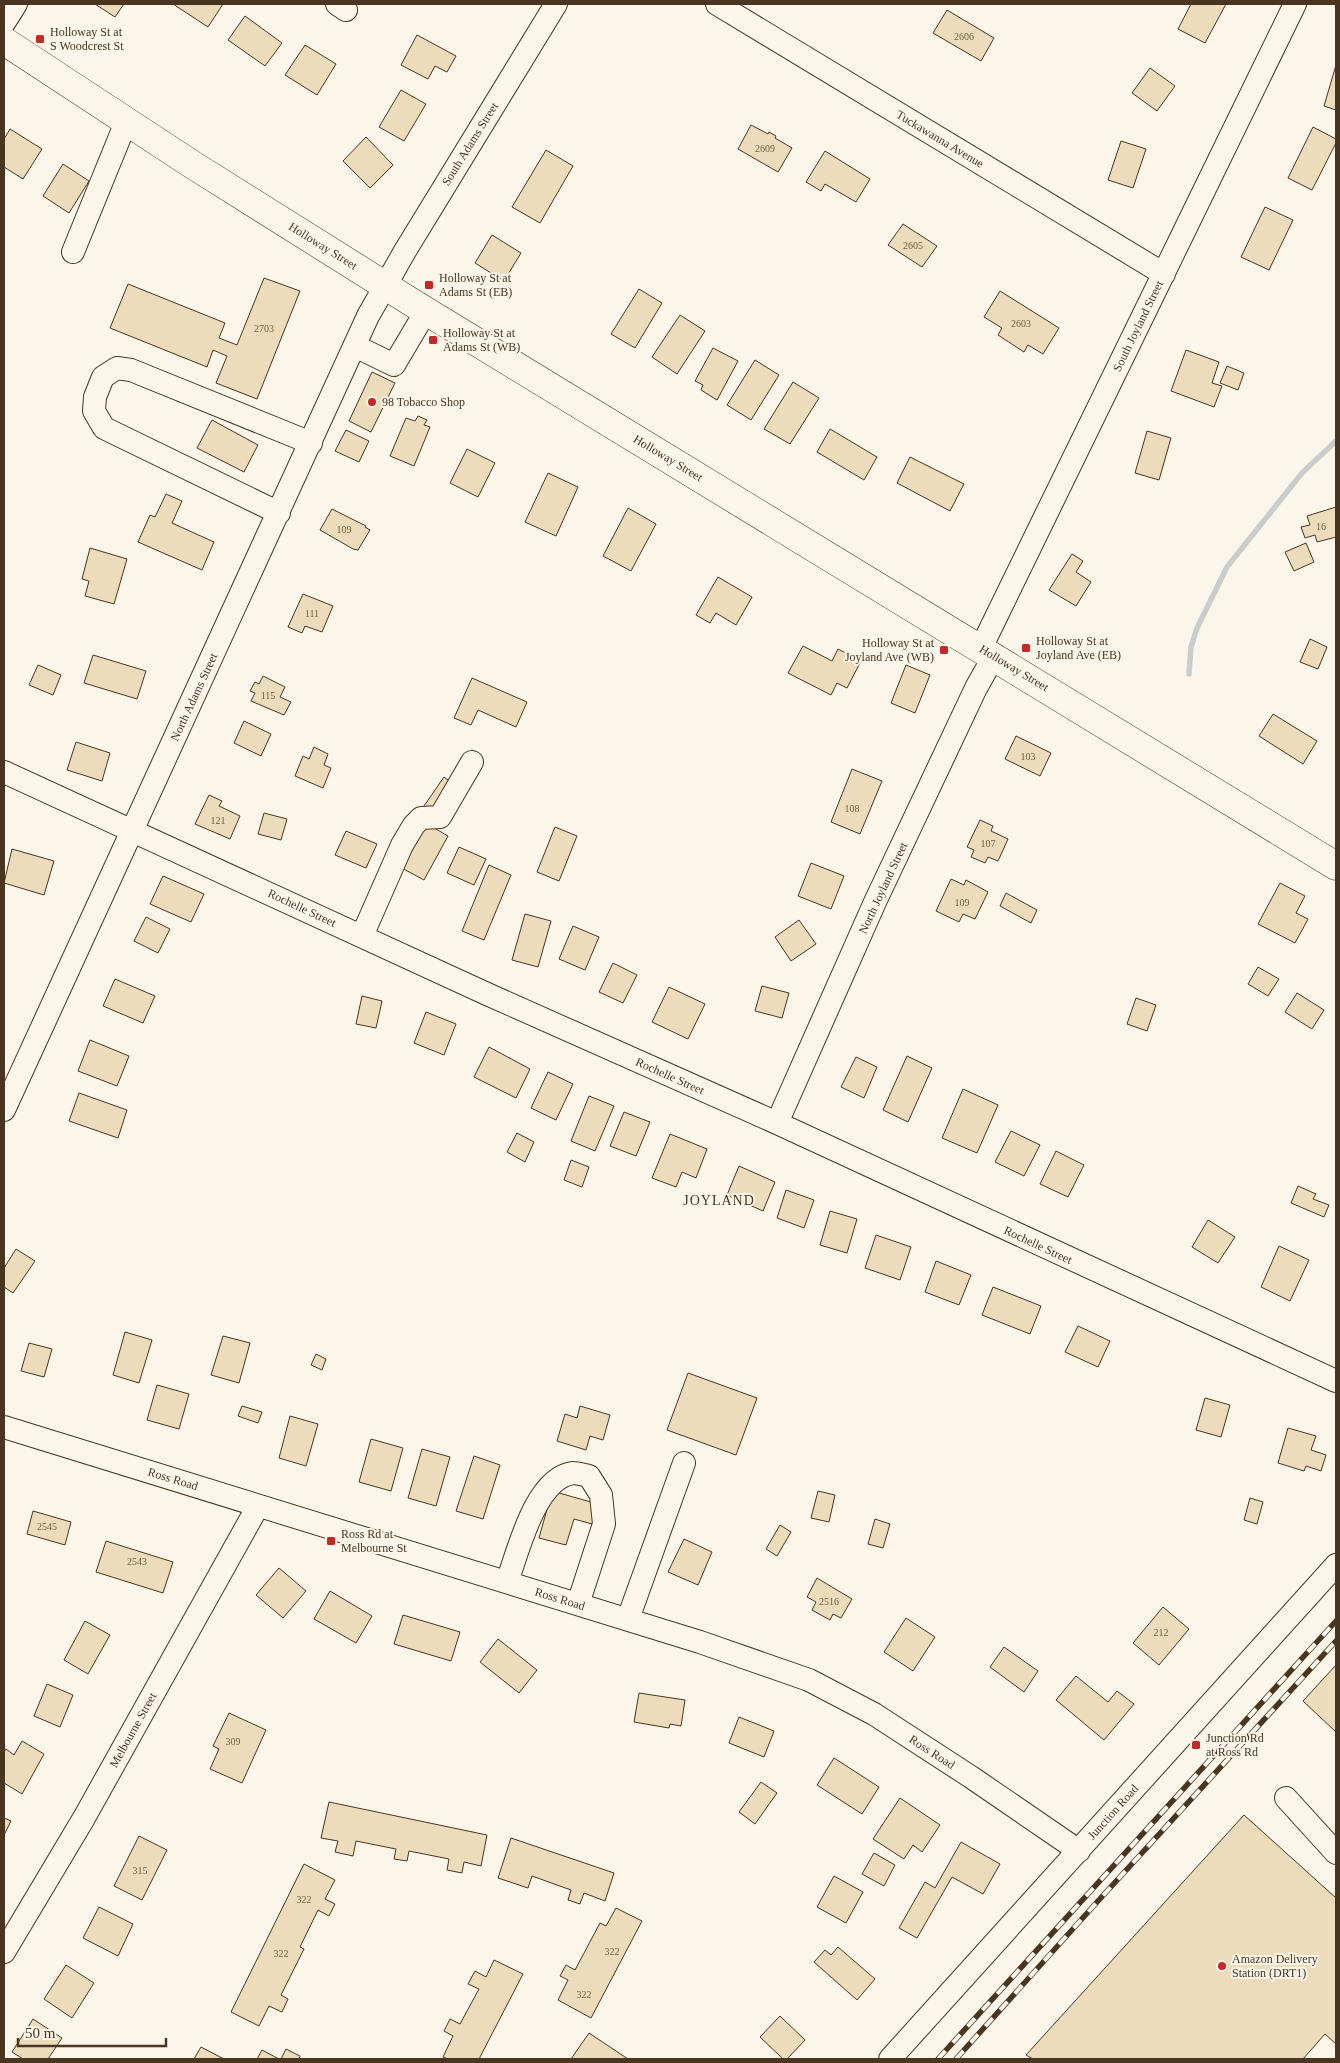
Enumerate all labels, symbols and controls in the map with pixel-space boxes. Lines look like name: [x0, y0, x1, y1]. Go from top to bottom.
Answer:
place label: Holloway St at S Woodcrest St: [50, 25, 124, 53]
house number: 2606: [954, 31, 974, 42]
marker: Holloway St at S Woodcrest St: [34, 33, 46, 45]
street label: South Adams Street: [439, 99, 502, 188]
street label: Tuckawanna Avenue: [894, 107, 986, 171]
house number: 2609: [755, 143, 775, 154]
street label: Holloway Street: [286, 219, 360, 273]
house number: 2605: [903, 240, 923, 251]
place label: Holloway St at Adams St (EB): [439, 271, 512, 299]
street label: South Joyland Street: [1110, 278, 1166, 374]
marker: Holloway St at Adams St (EB): [423, 279, 435, 291]
house number: 2603: [1011, 318, 1031, 329]
house number: 2703: [254, 323, 274, 334]
place label: Holloway St at Adams St (WB): [443, 326, 520, 354]
marker: Holloway St at Adams St (WB): [427, 334, 439, 346]
place label: 98 Tobacco Shop: [382, 395, 465, 409]
marker: 98 Tobacco Shop: [366, 396, 378, 408]
street label: Holloway Street: [631, 432, 706, 485]
house number: 16: [1316, 521, 1326, 532]
house number: 109: [337, 524, 352, 535]
house number: 111: [305, 608, 319, 619]
place label: Holloway St at Joyland Ave (EB): [1036, 634, 1121, 662]
place label: Holloway St at Joyland Ave (WB): [845, 636, 935, 664]
street label: Holloway Street: [977, 642, 1052, 695]
marker: Holloway St at Joyland Ave (EB): [1020, 642, 1032, 654]
marker: Holloway St at Joyland Ave (WB): [938, 644, 950, 656]
street label: North Adams Street: [168, 650, 221, 743]
house number: 115: [261, 690, 275, 701]
house number: 103: [1021, 751, 1036, 762]
house number: 108: [845, 803, 860, 814]
house number: 121: [211, 815, 226, 826]
house number: 107: [981, 838, 996, 849]
street label: North Joyland Street: [856, 839, 911, 936]
street label: Rochelle Street: [266, 886, 339, 930]
house number: 109: [955, 897, 970, 908]
street label: Rochelle Street: [634, 1055, 707, 1098]
district label: JOYLAND: [683, 1193, 755, 1208]
street label: Rochelle Street: [1002, 1223, 1075, 1267]
street label: Ross Road: [146, 1465, 200, 1493]
house number: 2545: [37, 1521, 57, 1532]
place label: Ross Rd at Melbourne St: [341, 1527, 407, 1555]
marker: Ross Rd at Melbourne St: [325, 1535, 337, 1547]
house number: 2543: [127, 1556, 147, 1567]
street label: Ross Road: [533, 1585, 587, 1613]
house number: 2516: [819, 1596, 839, 1607]
house number: 212: [1154, 1627, 1169, 1638]
street label: Melbourne Street: [107, 1689, 160, 1770]
place label: Junction Rd at Ross Rd: [1206, 1731, 1264, 1759]
street label: Ross Road: [907, 1732, 957, 1772]
house number: 309: [226, 1736, 241, 1747]
marker: Junction Rd at Ross Rd: [1190, 1739, 1202, 1751]
street label: Junction Road: [1085, 1782, 1141, 1842]
house number: 315: [133, 1865, 148, 1876]
house number: 322: [297, 1894, 312, 1905]
house number: 322: [605, 1946, 620, 1957]
house number: 322: [274, 1948, 289, 1959]
place label: Amazon Delivery Station (DRT1): [1232, 1952, 1318, 1980]
marker: Amazon Delivery Station (DRT1): [1216, 1960, 1228, 1972]
house number: 322: [577, 1989, 592, 2000]
scale bar: [18, 2016, 165, 2048]
text: 50 m: [25, 2025, 56, 2041]

